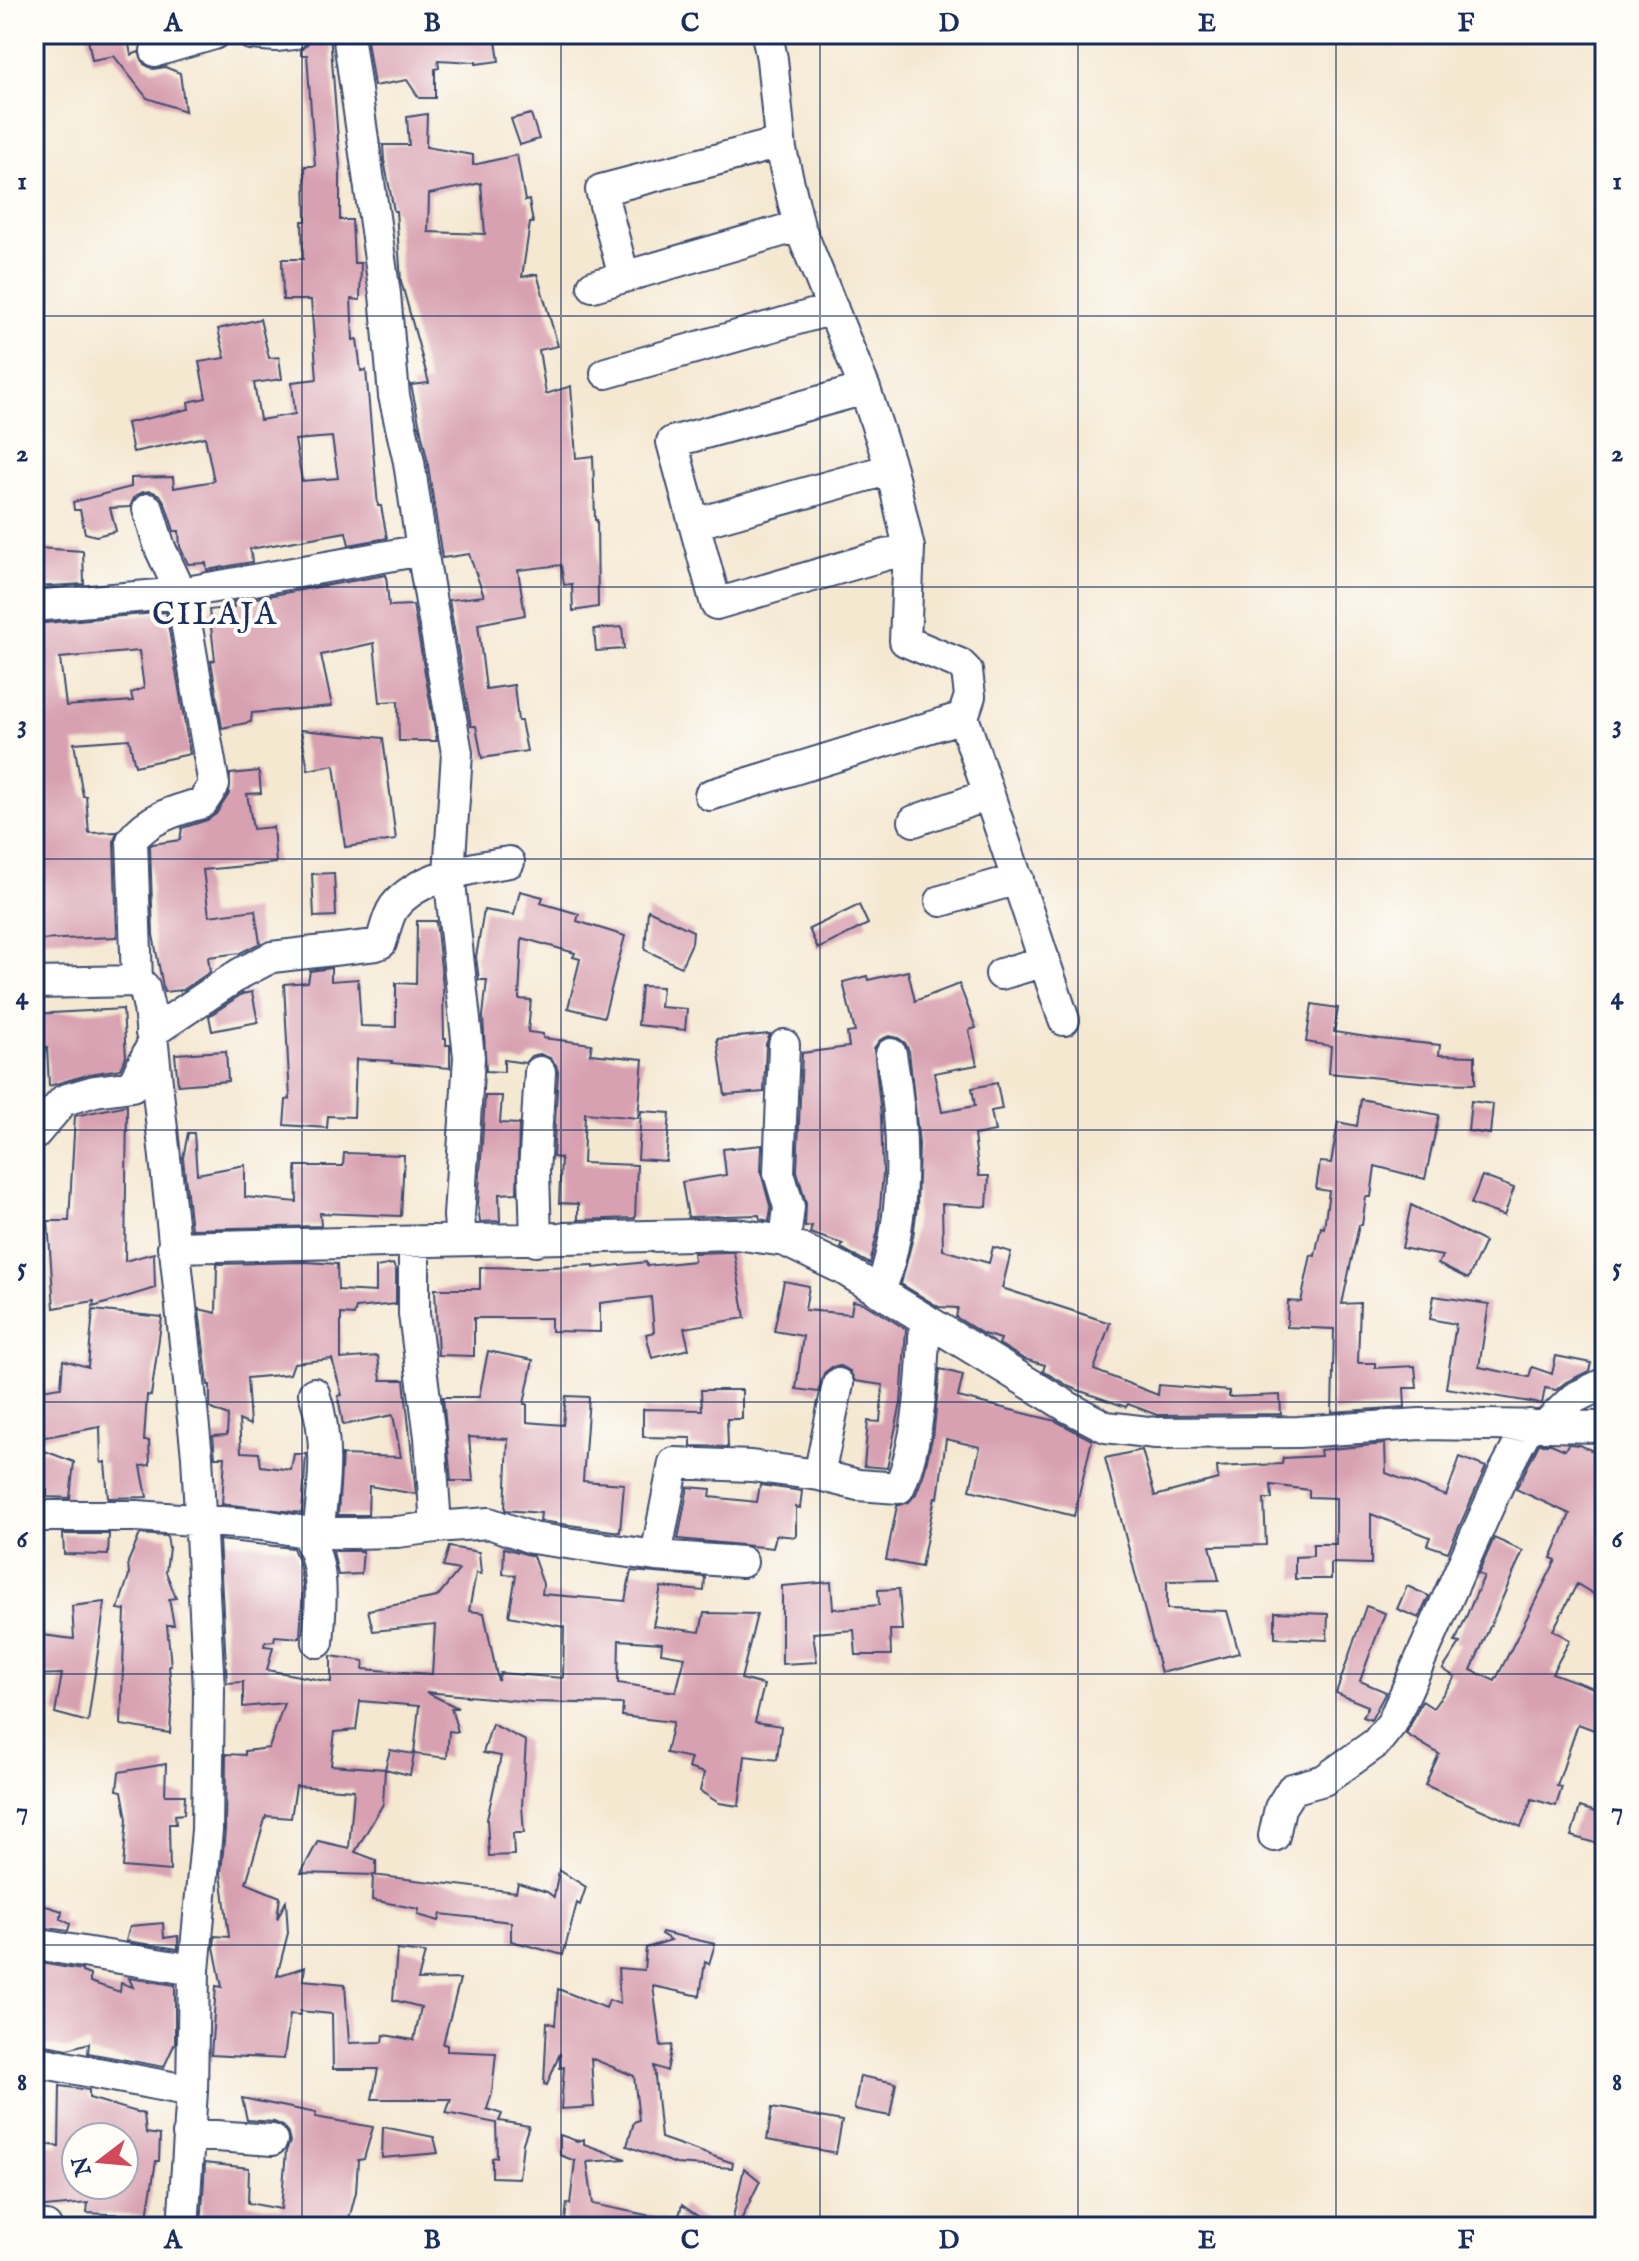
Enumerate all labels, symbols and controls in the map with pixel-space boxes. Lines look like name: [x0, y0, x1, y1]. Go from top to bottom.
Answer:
text: A: [163, 7, 183, 40]
text: B: [423, 7, 441, 40]
text: C: [681, 7, 700, 40]
text: D: [939, 7, 960, 40]
text: E: [1198, 7, 1216, 40]
text: F: [1458, 7, 1475, 40]
text: 1: [17, 165, 27, 198]
text: 1: [1612, 165, 1622, 198]
text: 2: [16, 437, 28, 470]
text: 2: [1611, 437, 1623, 470]
district label: CILAJA: [152, 595, 278, 636]
text: 3: [17, 708, 27, 741]
text: 3: [1612, 708, 1622, 741]
text: 4: [16, 980, 30, 1013]
text: 4: [1611, 980, 1625, 1013]
text: 5: [17, 1251, 27, 1284]
text: 5: [1612, 1251, 1622, 1284]
text: 6: [17, 1523, 29, 1556]
text: 6: [1612, 1523, 1624, 1556]
text: 7: [16, 1795, 28, 1828]
text: 7: [1611, 1795, 1623, 1828]
text: 8: [17, 2066, 27, 2099]
text: 8: [1612, 2066, 1622, 2099]
north arrow: [60, 2121, 140, 2201]
text: N: [67, 2153, 99, 2180]
text: A: [163, 2224, 183, 2257]
text: B: [423, 2224, 441, 2257]
text: C: [681, 2224, 700, 2257]
text: D: [939, 2224, 960, 2257]
text: E: [1198, 2224, 1216, 2257]
text: F: [1458, 2224, 1475, 2257]

